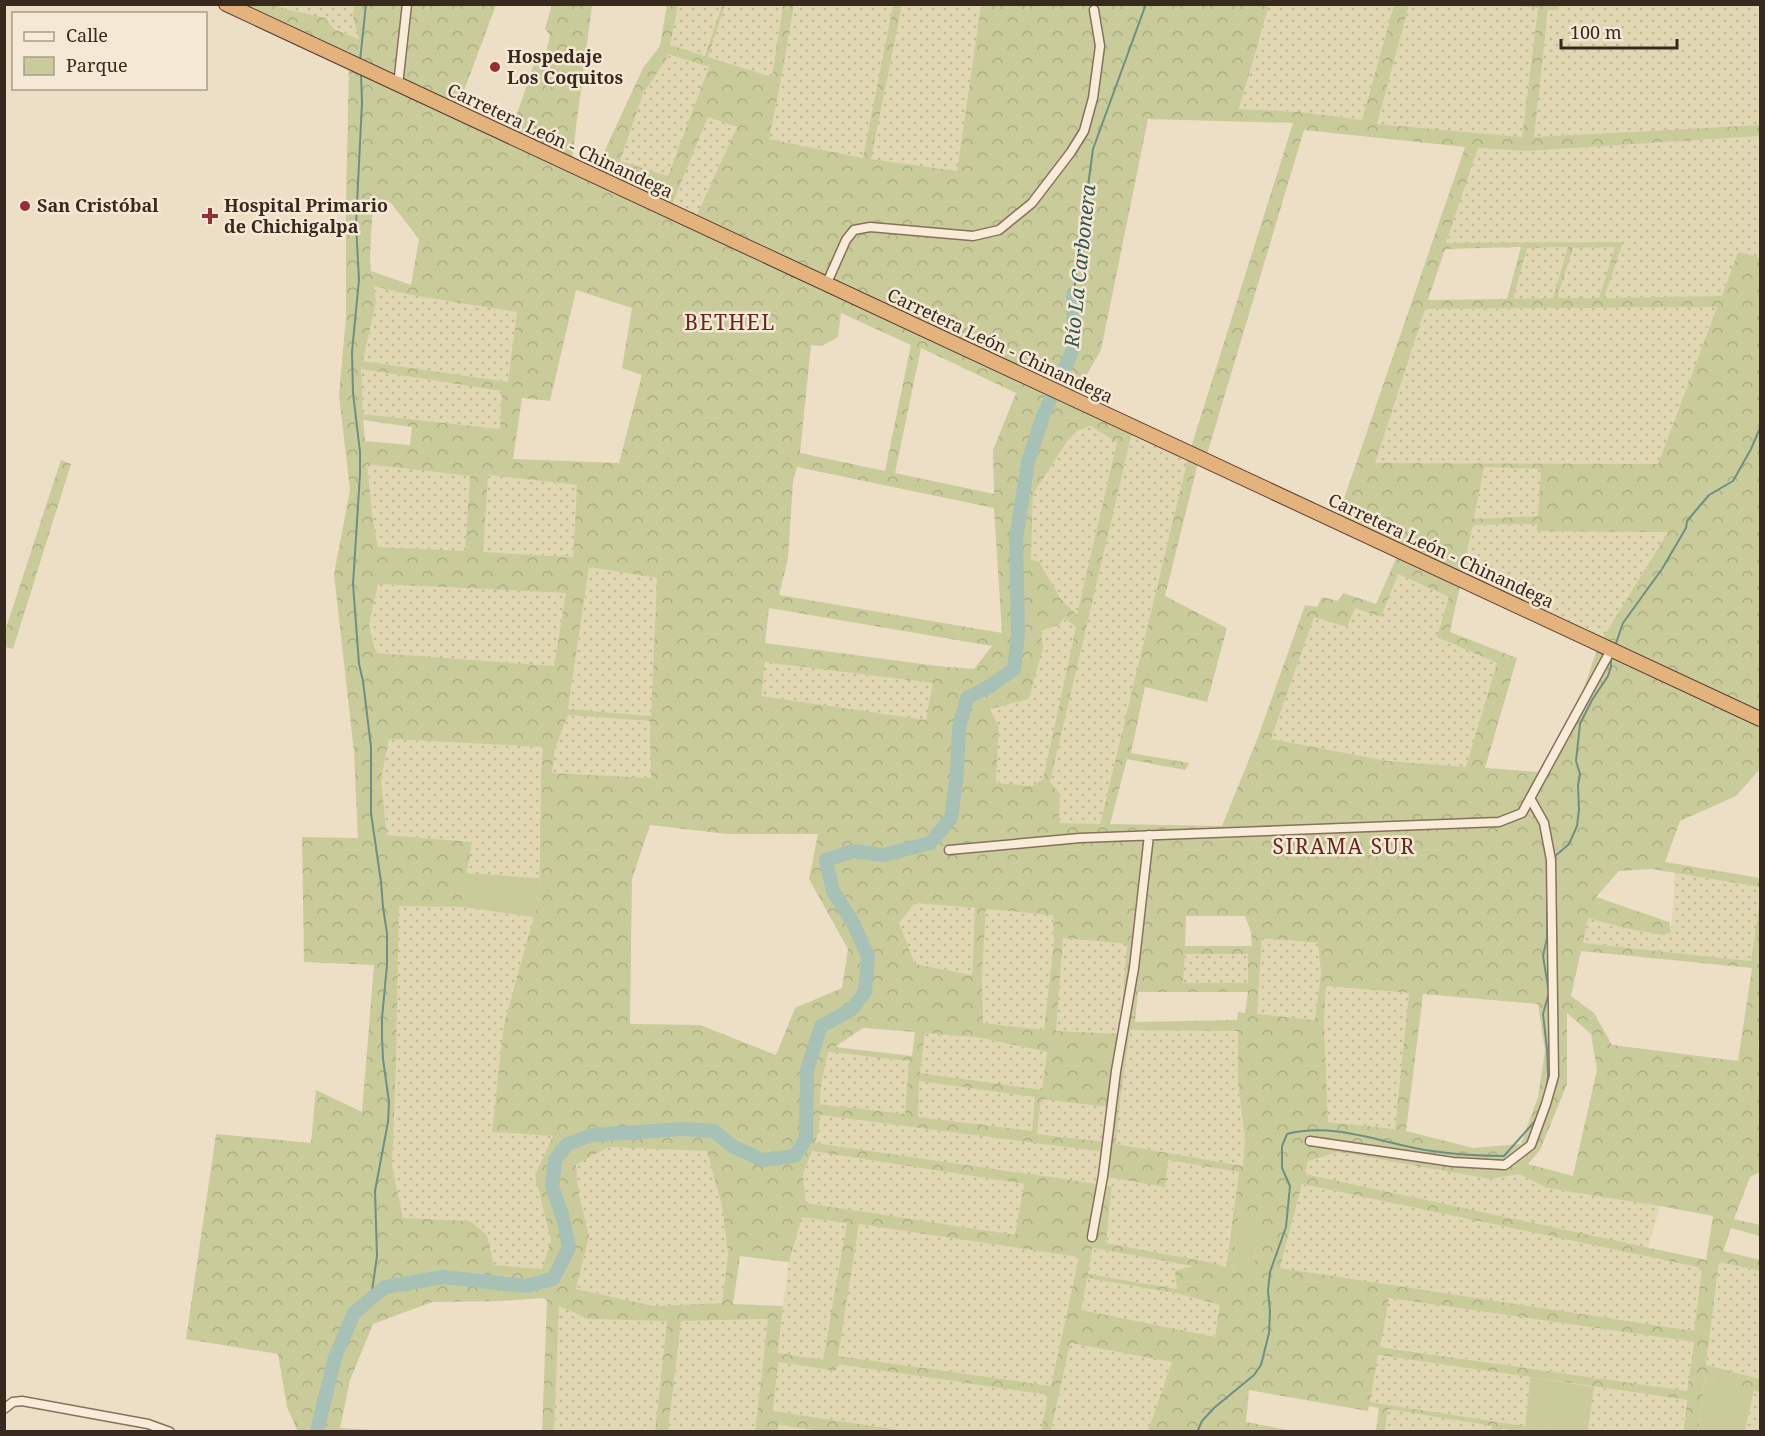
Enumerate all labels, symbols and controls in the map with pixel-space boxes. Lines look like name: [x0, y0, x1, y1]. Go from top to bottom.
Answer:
legend: [12, 12, 207, 90]
scale bar: [1561, 12, 1676, 50]
text: 100 m: [1570, 20, 1622, 44]
text: Calle: [66, 23, 108, 47]
place label: Hospedaje Los Coquitos: [507, 44, 624, 89]
text: Parque: [66, 53, 128, 77]
marker: Hospedaje Los Coquitos: [488, 60, 502, 74]
street label: Carretera León - Chinandega: [444, 77, 677, 203]
water label: Río La Carbonera: [1057, 183, 1102, 350]
place label: San Cristóbal: [37, 193, 159, 217]
place label: Hospital Primario de Chichigalpa: [224, 193, 388, 238]
marker: San Cristóbal: [18, 199, 32, 213]
marker: Hospital Primario de Chichigalpa: [201, 207, 219, 225]
street label: Carretera León - Chinandega: [884, 282, 1117, 408]
district label: BETHEL: [684, 308, 776, 336]
street label: Carretera León - Chinandega: [1325, 487, 1558, 613]
district label: SIRAMA SUR: [1273, 832, 1415, 860]

